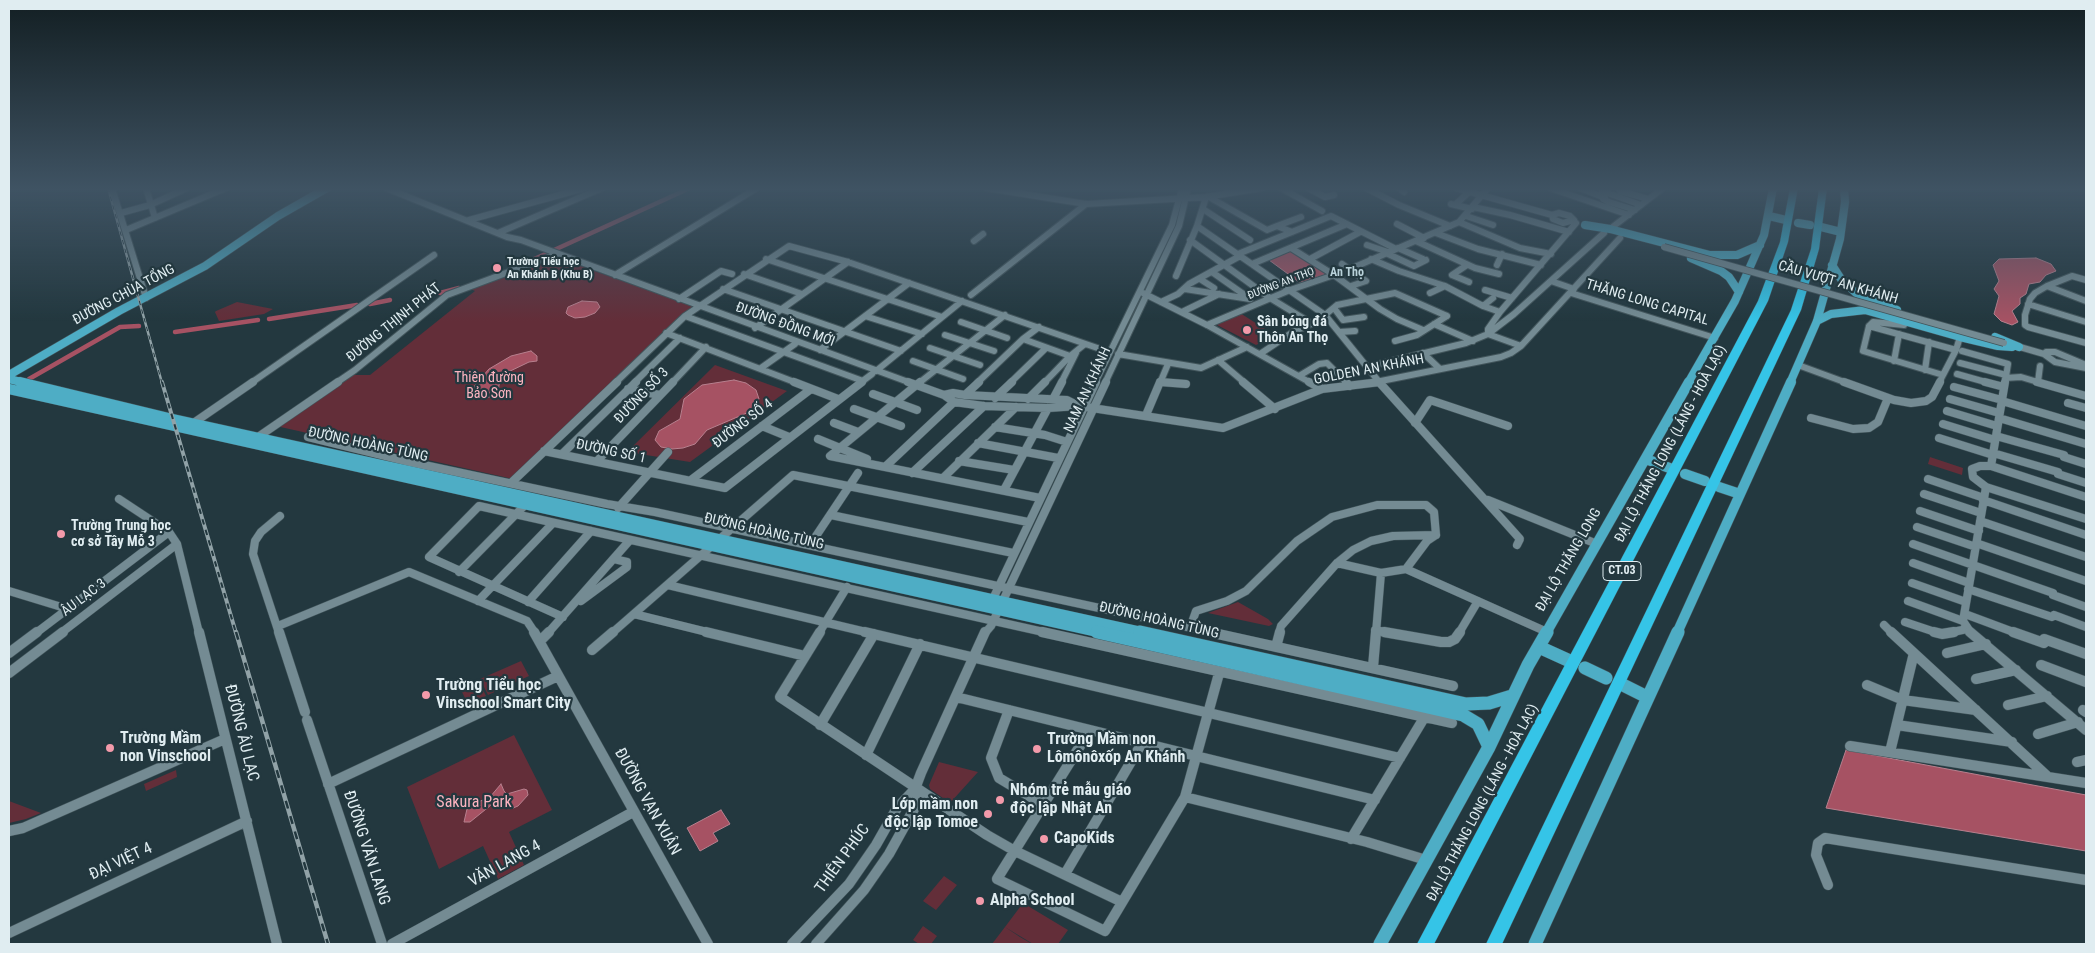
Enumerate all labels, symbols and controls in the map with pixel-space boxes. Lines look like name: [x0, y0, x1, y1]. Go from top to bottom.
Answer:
place label: Trường Tiểu học An Khánh B (Khu B): [507, 255, 593, 281]
street label: CẦU VƯỢT AN KHÁNH: [1776, 258, 1900, 308]
street label: ĐƯỜNG CHÙA TỔNG: [70, 261, 178, 329]
marker: Trường Tiểu học An Khánh B (Khu B): [491, 262, 503, 274]
street label: ĐƯỜNG AN THỌ: [1246, 265, 1316, 303]
district label: An Thọ: [1330, 266, 1364, 280]
street label: THĂNG LONG CAPITAL: [1584, 276, 1710, 330]
street label: ĐƯỜNG THỊNH PHÁT: [344, 280, 444, 366]
street label: ĐƯỜNG ĐỒNG MỚI: [733, 299, 837, 351]
place label: Sân bóng đá Thôn An Thọ: [1257, 314, 1328, 347]
marker: Sân bóng đá Thôn An Thọ: [1241, 324, 1253, 336]
street label: ĐẠI LỘ THĂNG LONG (LÁNG - HOÀ LẠC): [1612, 342, 1730, 546]
street label: NAM AN KHÁNH: [1061, 345, 1115, 435]
street label: GOLDEN AN KHÁNH: [1312, 351, 1426, 389]
street label: ĐƯỜNG SỐ 3: [611, 365, 673, 427]
park label: Thiên đường Bảo Sơn: [454, 370, 524, 402]
street label: ĐƯỜNG SỐ 4: [710, 396, 776, 452]
street label: ĐƯỜNG HOÀNG TÙNG: [306, 424, 430, 466]
street label: ĐƯỜNG SỐ 1: [575, 436, 647, 468]
street label: ĐẠI LỘ THĂNG LONG: [1533, 505, 1605, 615]
street label: ĐƯỜNG HOÀNG TÙNG: [702, 510, 826, 554]
place label: Trường Trung học cơ sở Tây Mỗ 3: [71, 518, 171, 550]
marker: Trường Trung học cơ sở Tây Mỗ 3: [55, 528, 67, 540]
road number: CT.03: [1603, 562, 1641, 580]
street label: ÂU LẠC 3: [58, 576, 110, 620]
street label: ĐƯỜNG HOÀNG TÙNG: [1097, 599, 1221, 643]
place label: Trường Tiểu học Vinschool Smart City: [436, 676, 571, 714]
street label: ĐƯỜNG ÂU LẠC: [220, 682, 262, 784]
marker: Trường Tiểu học Vinschool Smart City: [420, 689, 432, 701]
street label: ĐẠI LỘ THĂNG LONG (LÁNG - HOÀ LẠC): [1424, 701, 1542, 905]
place label: Trường Mầm non Vinschool: [120, 729, 211, 767]
place label: Trường Mầm non Lômônôxốp An Khánh: [1047, 730, 1185, 768]
marker: Trường Mầm non Vinschool: [104, 742, 116, 754]
marker: Trường Mầm non Lômônôxốp An Khánh: [1031, 743, 1043, 755]
street label: ĐƯỜNG VẠN XUÂN: [610, 745, 684, 859]
place label: Nhóm trẻ mẫu giáo độc lập Nhật An: [1010, 781, 1131, 819]
street label: ĐƯỜNG VĂN LANG: [338, 788, 394, 908]
park label: Sakura Park: [436, 793, 512, 813]
marker: Nhóm trẻ mẫu giáo độc lập Nhật An: [994, 794, 1006, 806]
place label: Lớp mầm non độc lập Tomoe: [884, 795, 978, 833]
marker: Lớp mầm non độc lập Tomoe: [982, 808, 994, 820]
street label: THIÊN PHÚC: [812, 821, 874, 897]
place label: CapoKids: [1054, 829, 1115, 849]
marker: CapoKids: [1038, 833, 1050, 845]
street label: VĂN LANG 4: [466, 836, 544, 892]
street label: ĐẠI VIỆT 4: [87, 839, 155, 885]
place label: Alpha School: [990, 891, 1074, 911]
marker: Alpha School: [974, 895, 986, 907]

